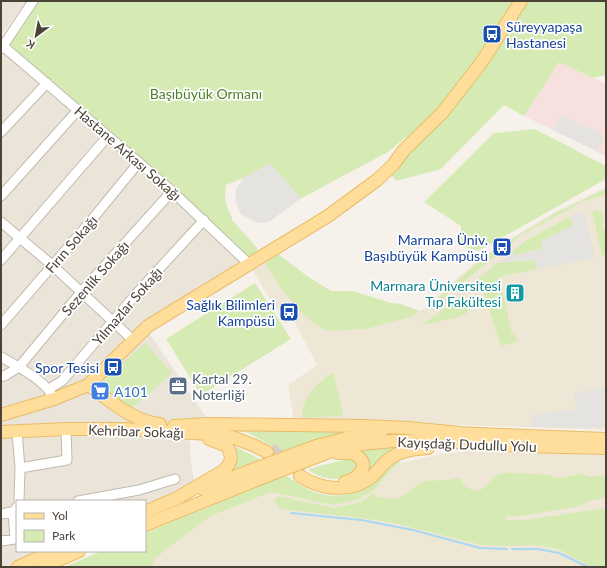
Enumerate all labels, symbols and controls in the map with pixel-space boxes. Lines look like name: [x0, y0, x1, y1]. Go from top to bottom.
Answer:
north arrow: [16, 16, 56, 56]
place label: Süreyyapaşa Hastanesi: [506, 18, 582, 51]
bus stop icon: Süreyyapaşa Hastanesi: [481, 23, 503, 45]
text: K: [23, 37, 37, 52]
park label: Başıbüyük Ormanı: [150, 85, 262, 102]
street label: Hastane Arkası Sokağı: [71, 102, 185, 204]
street label: Fırın Sokağı: [41, 212, 101, 276]
place label: Marmara Üniv. Başıbüyük Kampüsü: [364, 231, 488, 264]
bus stop icon: Marmara Üniv. Başıbüyük Kampüsü: [491, 236, 513, 258]
street label: Sezenlik Sokağı: [58, 237, 132, 319]
street label: Yılmazlar Sokağı: [88, 263, 166, 349]
place label: Marmara Üniversitesi Tıp Fakültesi: [370, 277, 501, 310]
building icon: Marmara Üniversitesi Tıp Fakültesi: [504, 282, 526, 304]
place label: Sağlık Bilimleri Kampüsü: [186, 296, 275, 329]
bus stop icon: Sağlık Bilimleri Kampüsü: [278, 301, 300, 323]
bus stop icon: Spor Tesisi: [102, 356, 124, 378]
place label: Spor Tesisi: [35, 359, 99, 376]
place label: Kartal 29. Noterliği: [192, 370, 252, 403]
office icon: Kartal 29. Noterliği: [167, 375, 189, 397]
supermarket icon: A101: [89, 380, 111, 402]
place label: A101: [114, 383, 148, 400]
street label: Kehribar Sokağı: [88, 421, 184, 441]
street label: Kayışdağı Dudullu Yolu: [397, 433, 537, 455]
legend: [16, 500, 146, 552]
text: Yol: [52, 508, 68, 523]
text: Park: [52, 528, 76, 543]

